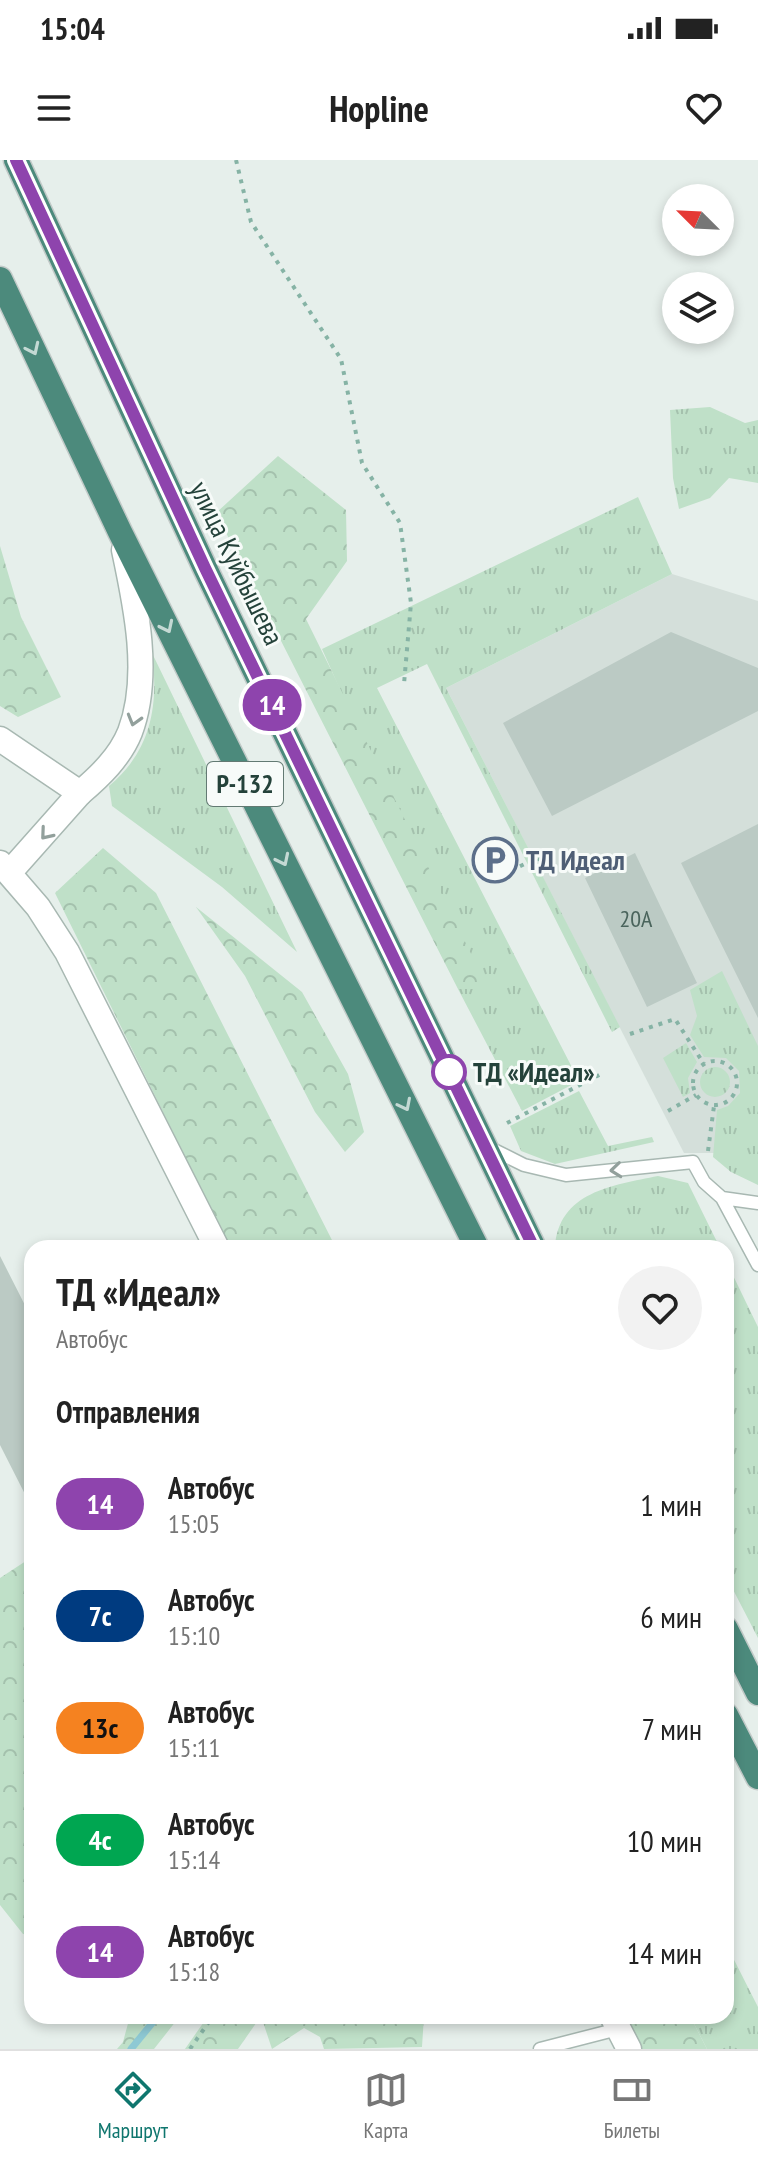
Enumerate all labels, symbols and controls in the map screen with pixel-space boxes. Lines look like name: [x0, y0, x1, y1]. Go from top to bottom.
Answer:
text: 15:04: [40, 9, 105, 48]
text: Hopline: [329, 85, 429, 132]
icon: menu: [32, 86, 76, 130]
icon: heart: [682, 86, 726, 130]
north arrow: [662, 184, 734, 256]
map controls: [662, 184, 734, 344]
button: layers: [662, 272, 734, 344]
one-way arrow: [23, 341, 39, 355]
street label: улица Куйбышева: [182, 475, 293, 651]
one-way arrow: [157, 619, 173, 634]
line badge: 14: [236, 679, 308, 731]
text: 14: [259, 686, 285, 723]
one-way arrow: [126, 712, 143, 726]
road number: Р-132: [207, 762, 283, 806]
one-way arrow: [41, 825, 56, 839]
parking icon: ТД Идеал: [471, 836, 519, 884]
place label: ТД Идеал: [526, 841, 625, 878]
one-way arrow: [273, 852, 289, 867]
house number: 20А: [620, 903, 653, 934]
place label: ТД «Идеал»: [473, 1053, 595, 1090]
marker: ТД «Идеал»: [432, 1055, 466, 1089]
one-way arrow: [396, 1097, 411, 1112]
one-way arrow: [609, 1162, 622, 1179]
button: heart: [618, 1266, 702, 1350]
text: ТД «Идеал»: [56, 1267, 221, 1316]
text: Автобус: [56, 1322, 128, 1355]
text: Отправления: [56, 1392, 200, 1431]
text: Автобус: [168, 1468, 255, 1507]
text: 14: [87, 1485, 113, 1522]
text: 1 мин: [640, 1485, 702, 1524]
text: 15:05: [168, 1507, 220, 1540]
text: Автобус: [168, 1580, 255, 1619]
text: 7с: [88, 1597, 112, 1634]
text: 6 мин: [640, 1597, 702, 1636]
text: 15:10: [168, 1619, 220, 1652]
text: Автобус: [168, 1692, 255, 1731]
text: 13с: [82, 1709, 118, 1746]
text: 7 мин: [642, 1709, 702, 1748]
text: 15:11: [168, 1731, 220, 1764]
text: Автобус: [168, 1804, 255, 1843]
text: 4с: [88, 1821, 112, 1858]
text: 10 мин: [627, 1821, 702, 1860]
text: 15:14: [168, 1843, 220, 1876]
text: Автобус: [168, 1916, 255, 1955]
text: 14: [87, 1933, 113, 1970]
text: 14 мин: [627, 1933, 702, 1972]
text: 15:18: [168, 1955, 220, 1988]
tab: Маршрут: [98, 2068, 168, 2144]
tab: Карта: [364, 2068, 408, 2144]
tab: Билеты: [604, 2068, 660, 2144]

